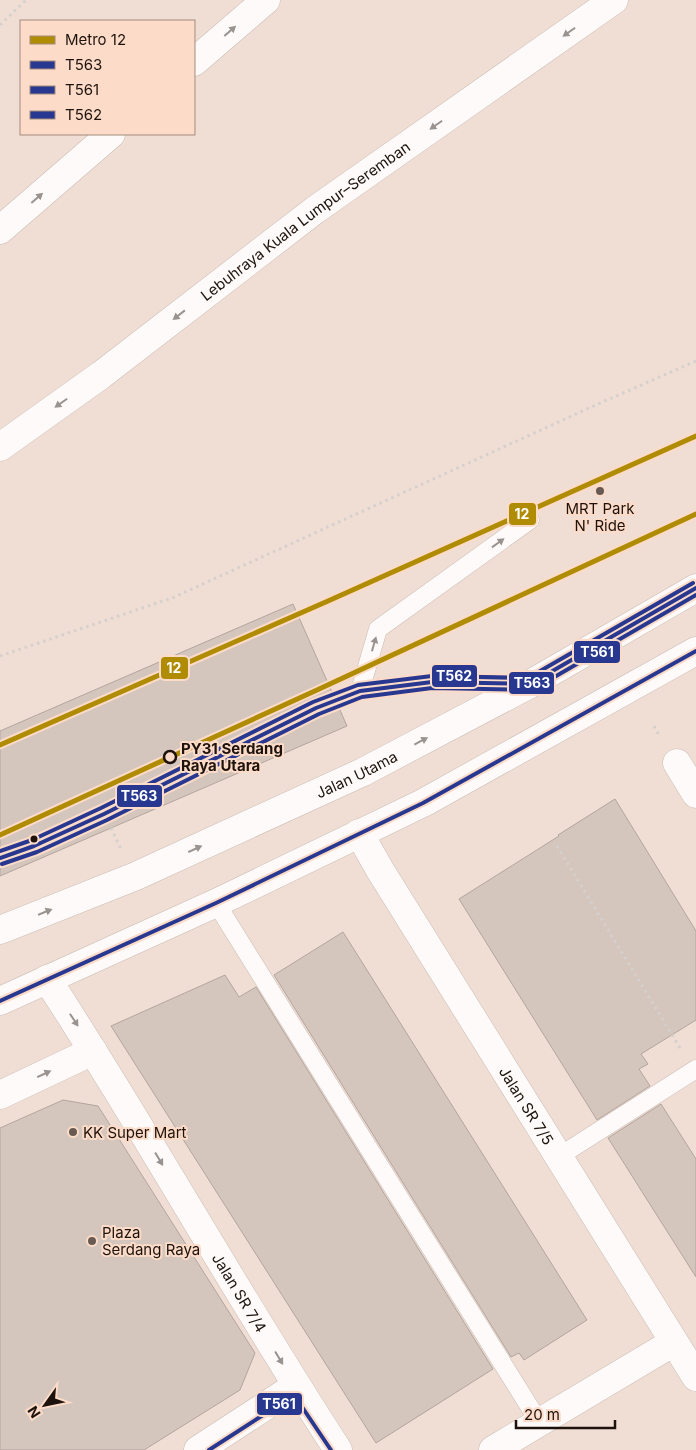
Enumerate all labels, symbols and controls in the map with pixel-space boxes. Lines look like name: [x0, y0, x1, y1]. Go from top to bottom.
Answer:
legend: [20, 20, 195, 135]
one-way arrow: [223, 25, 235, 37]
one-way arrow: [562, 27, 575, 37]
text: Metro 12: [65, 30, 126, 49]
text: T563: [65, 55, 102, 74]
text: T561: [65, 80, 99, 99]
text: T562: [65, 105, 102, 124]
one-way arrow: [429, 120, 443, 130]
street label: Lebuhraya Kuala Lumpur–Seremban: [196, 137, 414, 304]
one-way arrow: [30, 192, 42, 204]
one-way arrow: [172, 310, 186, 320]
one-way arrow: [55, 398, 68, 408]
marker: MRT Park N' Ride: [594, 485, 606, 497]
place label: MRT Park N' Ride: [565, 499, 635, 535]
line badge: 12: [508, 502, 537, 526]
text: 12: [515, 505, 530, 522]
one-way arrow: [491, 538, 505, 548]
one-way arrow: [370, 636, 378, 651]
line badge: T561: [573, 640, 621, 664]
text: T561: [580, 643, 614, 660]
line badge: 12: [160, 656, 189, 680]
text: 12: [167, 659, 182, 676]
line badge: T562: [431, 664, 478, 688]
text: T562: [436, 667, 472, 684]
line badge: T563: [508, 671, 555, 695]
text: T563: [514, 674, 550, 691]
one-way arrow: [413, 737, 428, 745]
place label: PY31 Serdang Raya Utara: [181, 739, 283, 775]
street label: Jalan Utama: [313, 746, 400, 802]
marker: PY31 Serdang Raya Utara: [163, 750, 177, 764]
line badge: T563: [116, 784, 163, 808]
text: T563: [121, 787, 157, 804]
unlabelled marker: [29, 834, 39, 844]
one-way arrow: [188, 844, 202, 852]
one-way arrow: [38, 908, 53, 916]
one-way arrow: [69, 1014, 78, 1027]
street label: Jalan SR 7/5: [495, 1063, 558, 1148]
one-way arrow: [37, 1070, 51, 1078]
place label: KK Super Mart: [83, 1123, 187, 1142]
marker: KK Super Mart: [67, 1126, 79, 1138]
one-way arrow: [154, 1152, 163, 1165]
place label: Plaza Serdang Raya: [102, 1223, 200, 1259]
marker: Plaza Serdang Raya: [86, 1235, 98, 1247]
street label: Jalan SR 7/4: [208, 1249, 271, 1336]
one-way arrow: [275, 1351, 284, 1364]
north arrow: [20, 1380, 70, 1430]
line badge: T561: [256, 1392, 303, 1416]
text: T561: [262, 1395, 296, 1412]
scale bar: [516, 1398, 615, 1430]
text: N: [24, 1403, 44, 1421]
text: 20 m: [524, 1405, 560, 1424]

